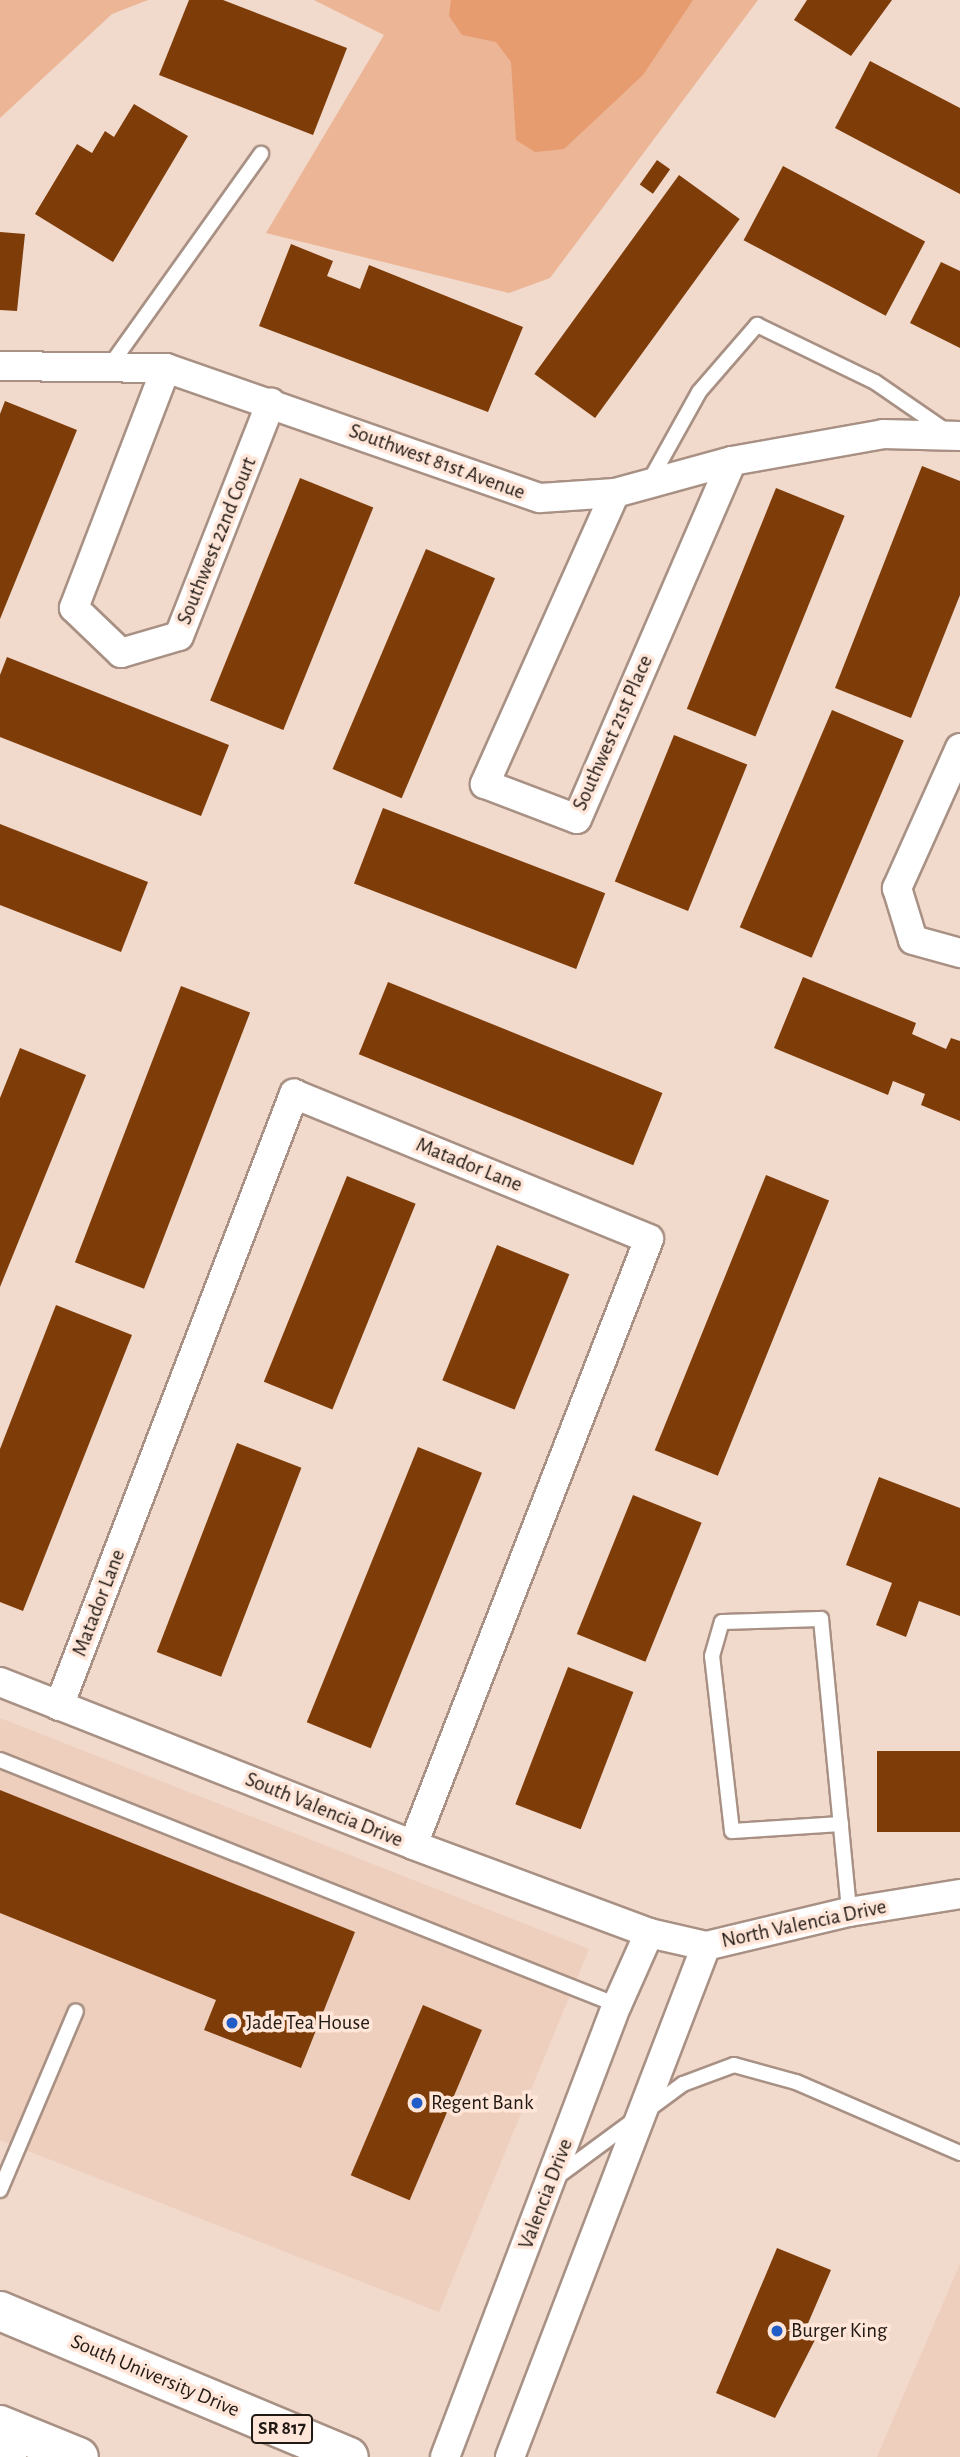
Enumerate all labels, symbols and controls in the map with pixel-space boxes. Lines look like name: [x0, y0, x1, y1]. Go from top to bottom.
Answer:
street label: Southwest 81st Avenue: [346, 418, 528, 506]
street label: Southwest 22nd Court: [172, 454, 262, 628]
street label: Southwest 21st Place: [567, 651, 659, 815]
street label: Matador Lane: [412, 1132, 526, 1198]
street label: Matador Lane: [67, 1546, 131, 1660]
street label: South Valencia Drive: [242, 1767, 406, 1853]
street label: North Valencia Drive: [719, 1894, 889, 1954]
place label: Jade Tea House: [246, 2010, 370, 2036]
marker: Jade Tea House: [224, 2015, 240, 2031]
place label: Regent Bank: [431, 2090, 533, 2116]
marker: Regent Bank: [409, 2095, 425, 2111]
street label: Valencia Drive: [513, 2135, 579, 2253]
place label: Burger King: [791, 2318, 887, 2344]
marker: Burger King: [769, 2323, 785, 2339]
street label: South University Drive: [67, 2329, 243, 2423]
road number: SR 817: [250, 2414, 314, 2444]

